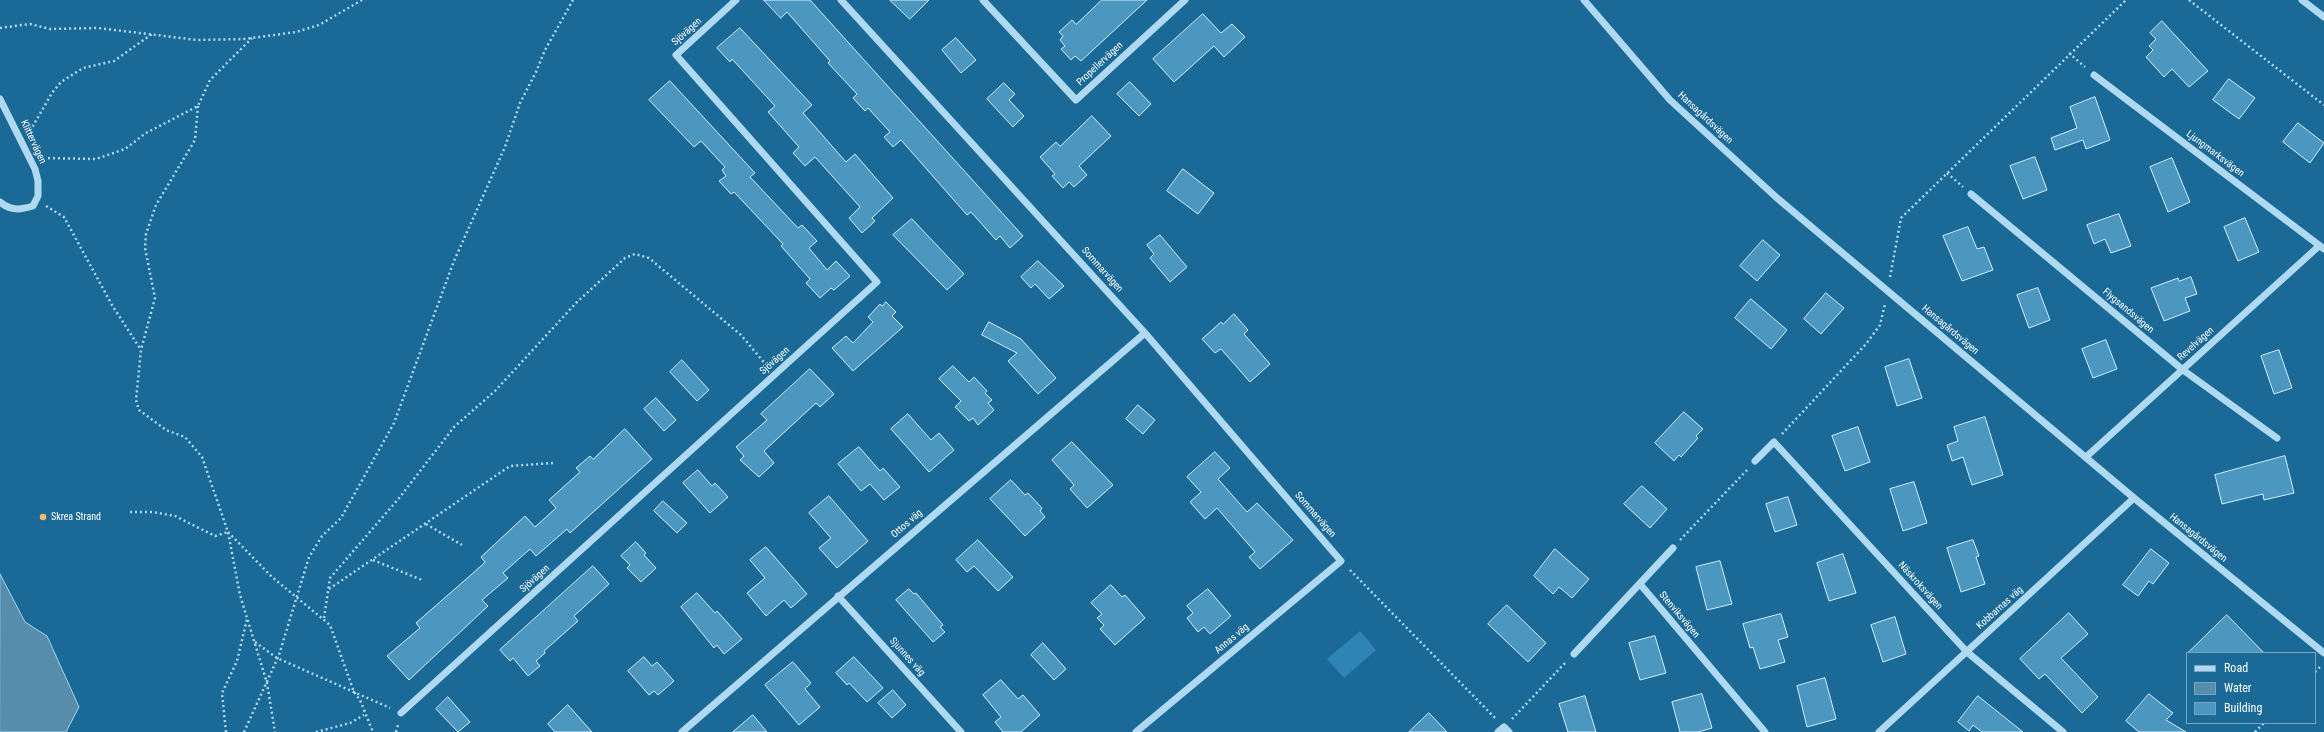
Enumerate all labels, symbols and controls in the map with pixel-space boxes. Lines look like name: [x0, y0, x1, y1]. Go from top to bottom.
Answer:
street label: Sjövägen: [670, 16, 704, 48]
street label: Propellervägen: [1074, 39, 1126, 89]
street label: Hansagårdsvägen: [1675, 89, 1735, 147]
street label: Klittervägen: [18, 118, 48, 166]
street label: Ljungmarksvägen: [2184, 128, 2246, 180]
street label: Sommarvägen: [1079, 245, 1125, 295]
street label: Flygsandsvägen: [2100, 286, 2156, 336]
street label: Hansagårdsvägen: [1919, 303, 1981, 357]
street label: Revelvägen: [2175, 325, 2217, 363]
street label: Sjövägen: [758, 345, 792, 377]
street label: Sommarvägen: [1292, 490, 1338, 540]
street label: Ottos väg: [889, 507, 925, 541]
place label: Skrea Strand: [51, 511, 101, 523]
street label: Hansagårdsvägen: [2167, 511, 2229, 565]
marker: Skrea Strand: [38, 512, 48, 522]
street label: Näskroksvägen: [1895, 559, 1945, 613]
street label: Sjövägen: [518, 563, 552, 595]
street label: Kobbarnas väg: [1974, 584, 2026, 632]
street label: Stenviksvägen: [1656, 589, 1702, 641]
street label: Annas väg: [1212, 621, 1252, 657]
street label: Sjunnes väg: [887, 635, 927, 679]
legend: [2186, 652, 2316, 724]
text: Road: [2224, 661, 2248, 675]
text: Water: [2224, 681, 2252, 695]
text: Building: [2224, 701, 2262, 715]

